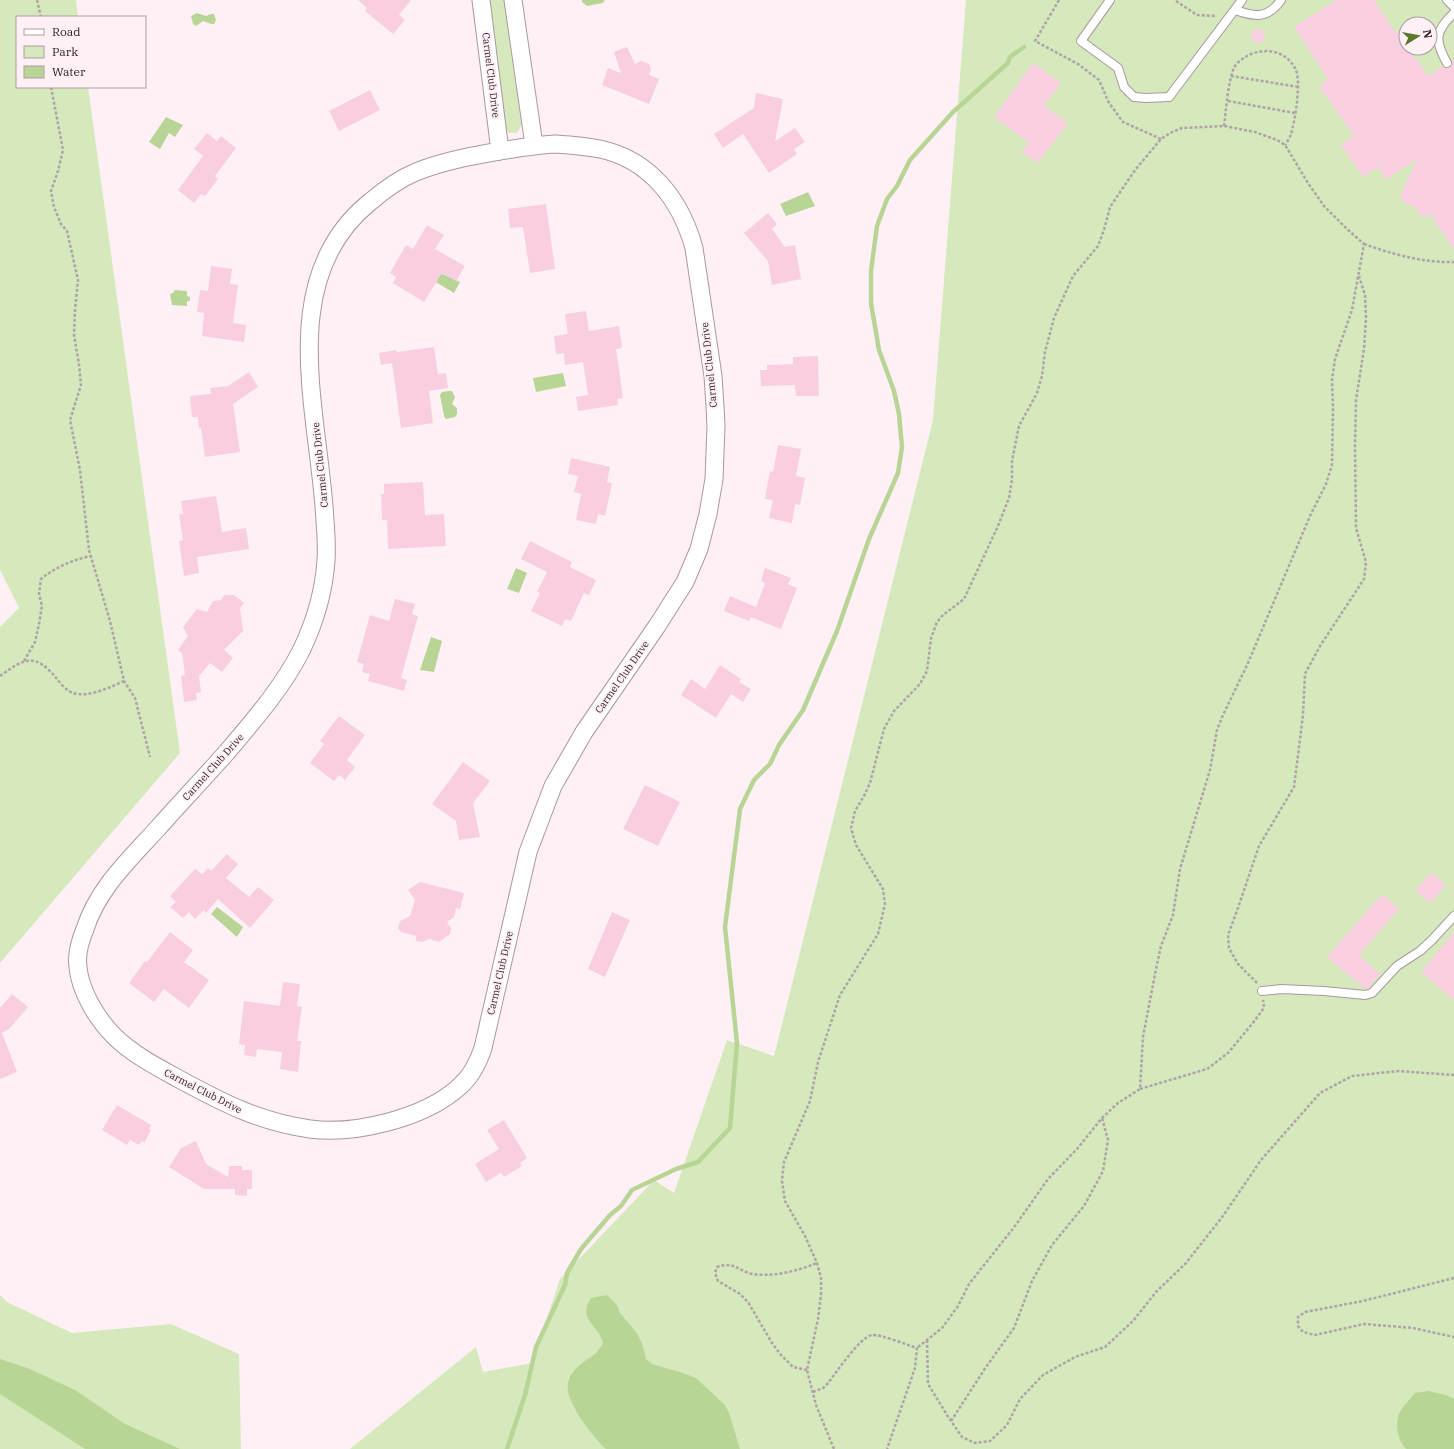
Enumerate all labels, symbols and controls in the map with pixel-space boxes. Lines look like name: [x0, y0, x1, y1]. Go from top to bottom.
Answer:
legend: [16, 16, 146, 88]
north arrow: [1398, 16, 1438, 56]
text: Road: [52, 24, 81, 39]
text: N: [1420, 28, 1436, 40]
street label: Carmel Club Drive: [479, 32, 503, 118]
text: Park: [52, 44, 78, 59]
text: Water: [52, 64, 86, 79]
street label: Carmel Club Drive: [698, 322, 720, 408]
street label: Carmel Club Drive: [309, 422, 331, 508]
street label: Carmel Club Drive: [592, 638, 652, 716]
street label: Carmel Club Drive: [179, 731, 247, 803]
street label: Carmel Club Drive: [484, 930, 516, 1016]
street label: Carmel Club Drive: [162, 1066, 244, 1116]

